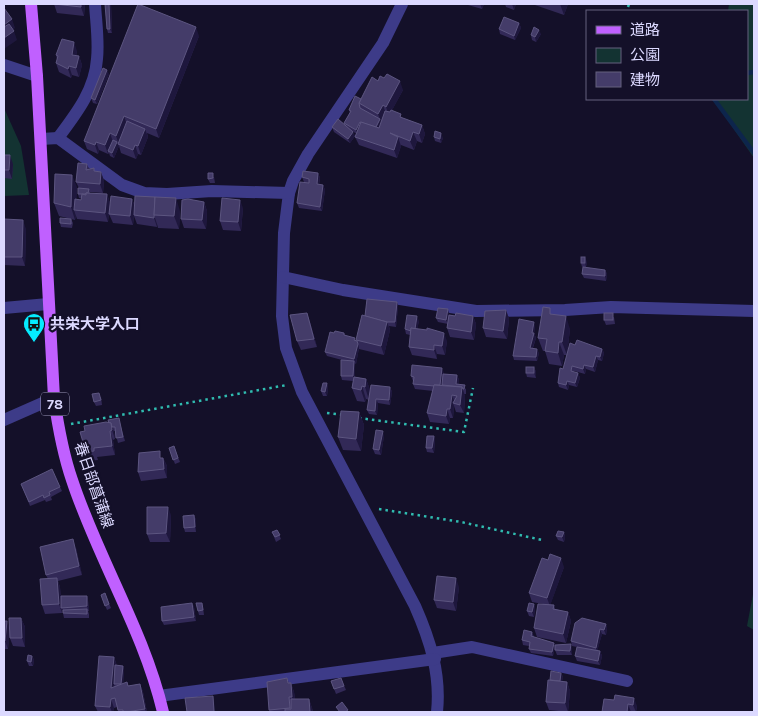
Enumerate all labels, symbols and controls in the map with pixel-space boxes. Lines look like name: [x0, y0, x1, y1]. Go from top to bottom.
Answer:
legend: [586, 10, 748, 100]
text: 道路: [630, 21, 660, 39]
text: 公園: [630, 46, 660, 64]
text: 建物: [630, 71, 660, 89]
bus stop icon: 共栄大学入口: [22, 312, 46, 343]
place label: 共栄大学入口: [50, 315, 140, 333]
road number: 78: [41, 392, 69, 416]
street label: 春日部菖蒲線: [71, 440, 117, 530]

